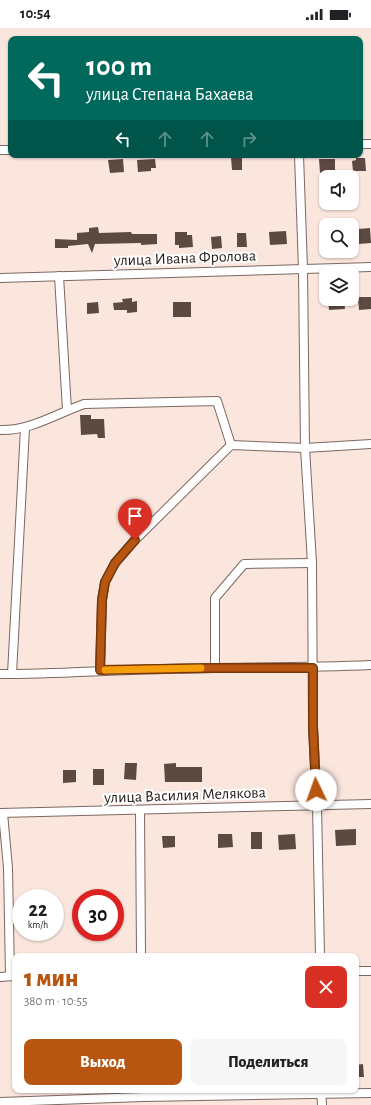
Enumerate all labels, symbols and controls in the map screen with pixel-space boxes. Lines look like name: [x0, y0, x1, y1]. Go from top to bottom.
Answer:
text: 10:54: [20, 6, 51, 21]
icon: left: [20, 52, 72, 104]
text: 100 m: [86, 53, 152, 81]
text: улица Степана Бахаева: [86, 86, 254, 104]
icon: left: [112, 128, 134, 150]
icon: ahead: [154, 128, 176, 150]
icon: ahead: [196, 128, 218, 150]
icon: right: [238, 128, 260, 150]
map controls: [319, 170, 359, 306]
button: sound: [319, 170, 359, 210]
button: search: [319, 218, 359, 258]
street label: улица Ивана Фролова: [113, 248, 256, 270]
button: layers: [319, 266, 359, 306]
pin: [118, 499, 152, 540]
icon: arrive: [124, 505, 146, 527]
position arrow: [295, 769, 337, 811]
street label: улица Василия Мелякова: [103, 784, 266, 807]
speed limit sign: 30: [72, 889, 124, 941]
text: 22: [29, 900, 47, 920]
text: km/h: [28, 920, 48, 930]
button: close: [305, 966, 347, 1008]
text: 1 мин: [24, 967, 78, 991]
text: 380 m · 10:55: [24, 995, 87, 1008]
button: Выход: [24, 1039, 182, 1085]
button: Поделиться: [190, 1039, 347, 1085]

